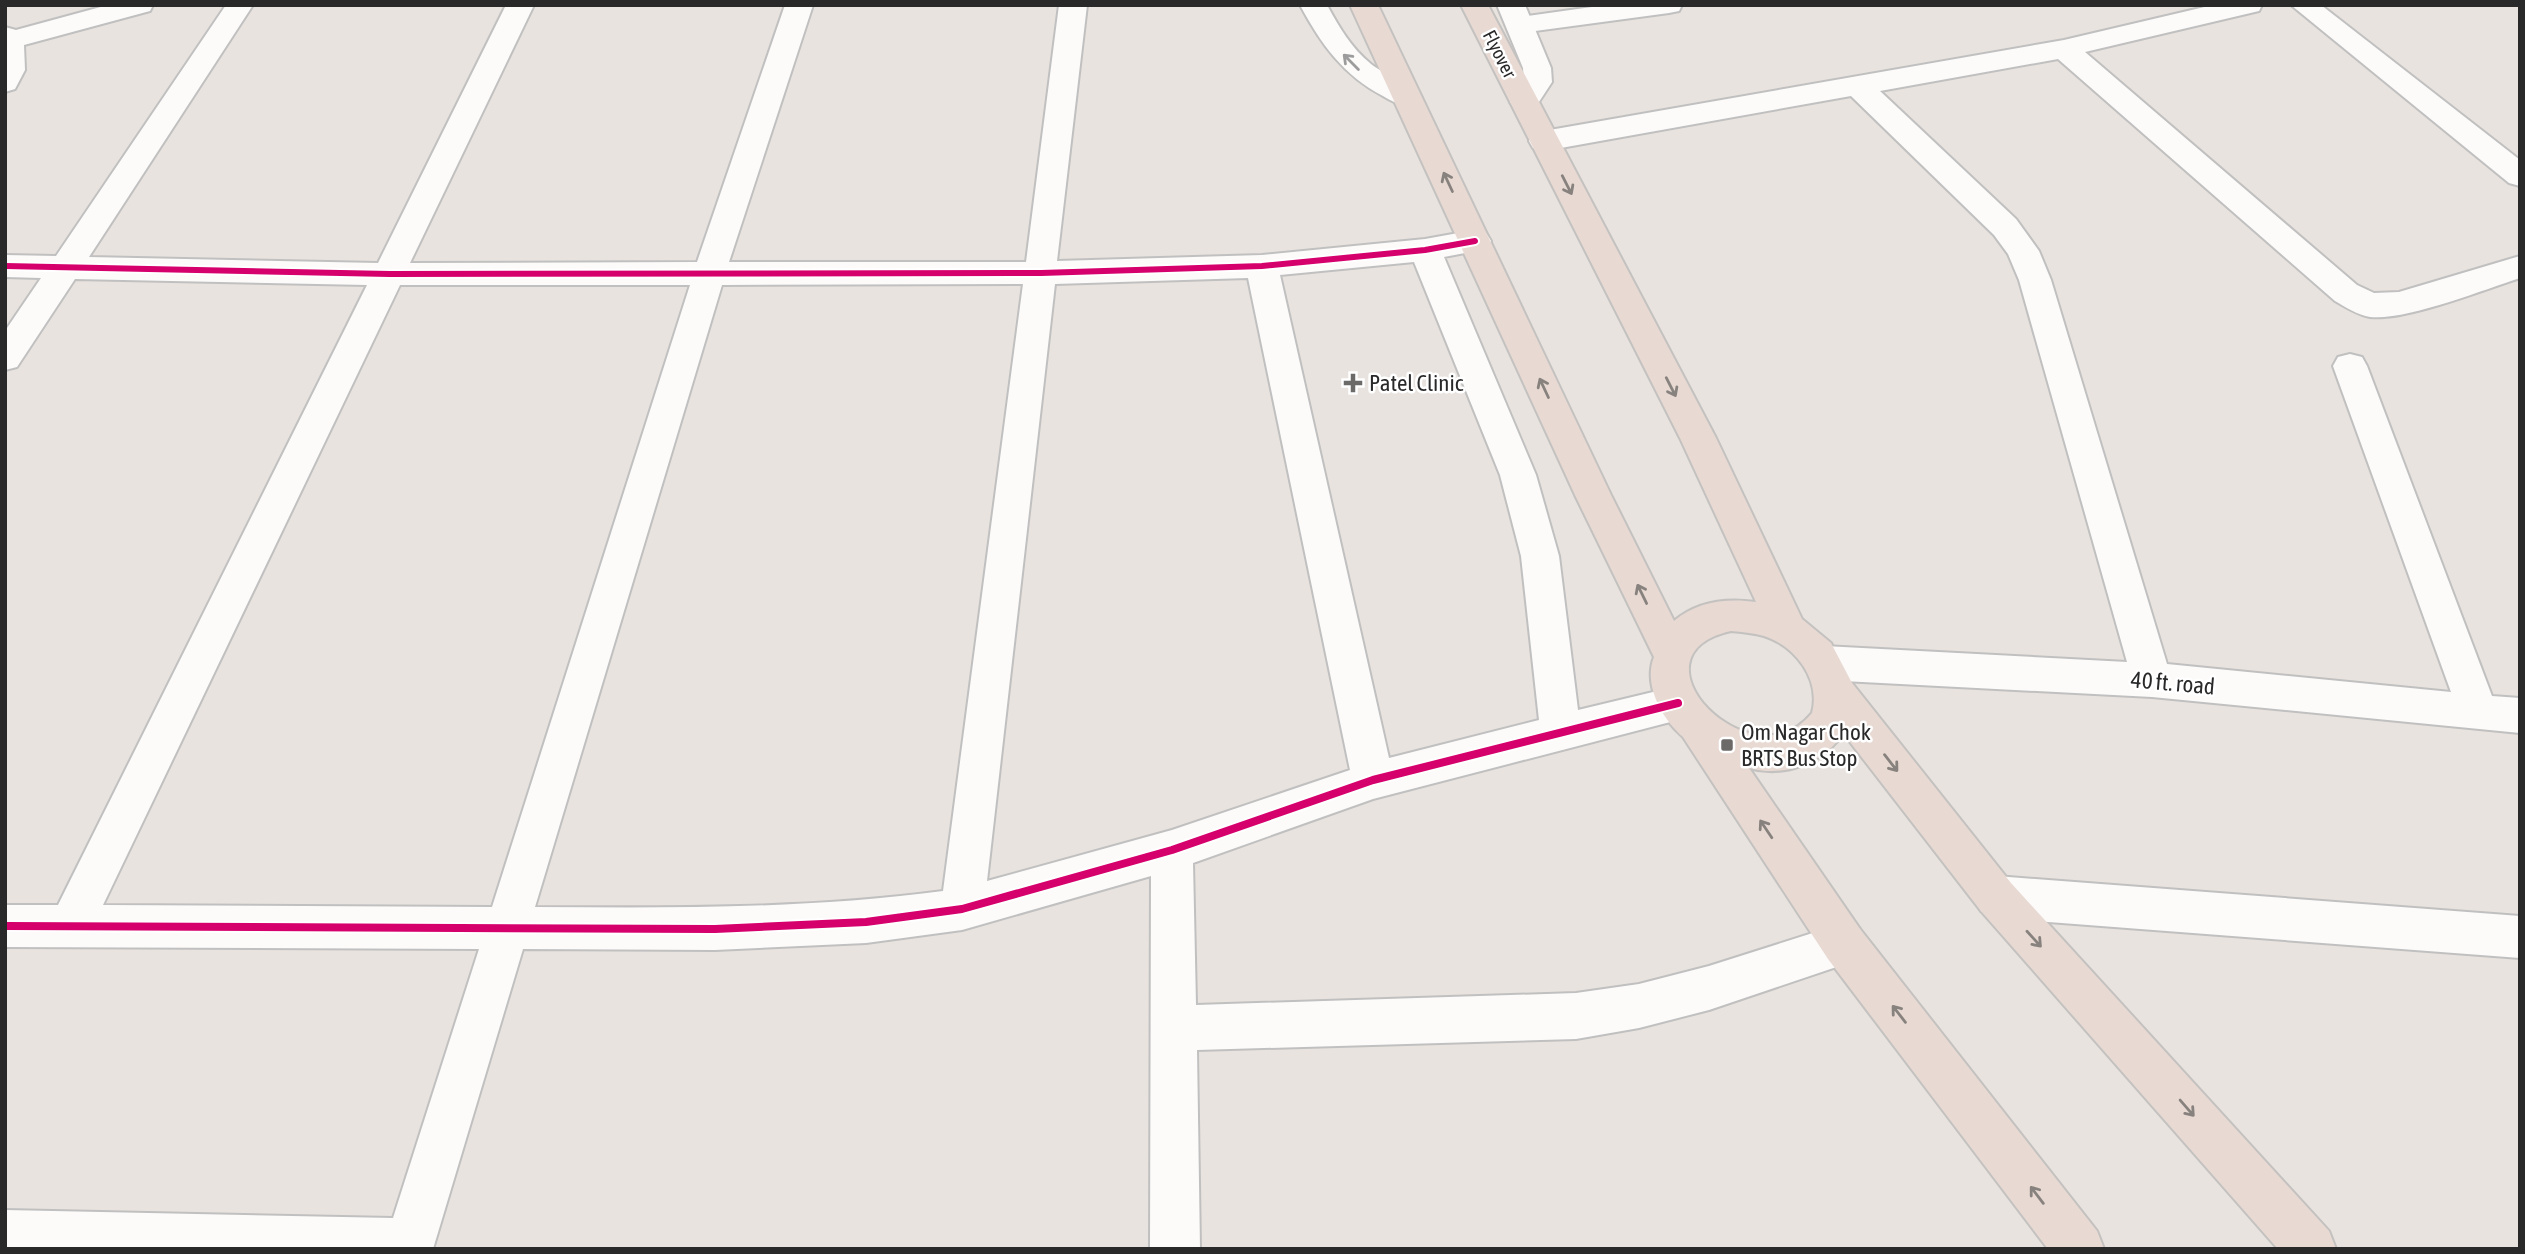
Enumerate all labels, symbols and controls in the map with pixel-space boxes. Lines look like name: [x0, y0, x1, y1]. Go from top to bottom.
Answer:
street label: Flyover: [1479, 26, 1522, 82]
one-way arrow: [1342, 53, 1359, 70]
one-way arrow: [1440, 172, 1454, 193]
one-way arrow: [1560, 174, 1574, 195]
place label: Patel Clinic: [1369, 370, 1464, 396]
marker: Patel Clinic: [1343, 373, 1363, 393]
one-way arrow: [1665, 376, 1679, 397]
one-way arrow: [1536, 378, 1550, 399]
one-way arrow: [1634, 584, 1648, 605]
street label: 40 ft. road: [2130, 666, 2216, 700]
place label: Om Nagar Chok BRTS Bus Stop: [1741, 719, 1871, 771]
marker: Om Nagar Chok BRTS Bus Stop: [1719, 737, 1735, 753]
one-way arrow: [1883, 753, 1898, 772]
one-way arrow: [1759, 820, 1774, 839]
one-way arrow: [2026, 930, 2042, 948]
one-way arrow: [1891, 1005, 1906, 1024]
one-way arrow: [2179, 1099, 2195, 1117]
one-way arrow: [2030, 1186, 2045, 1204]

